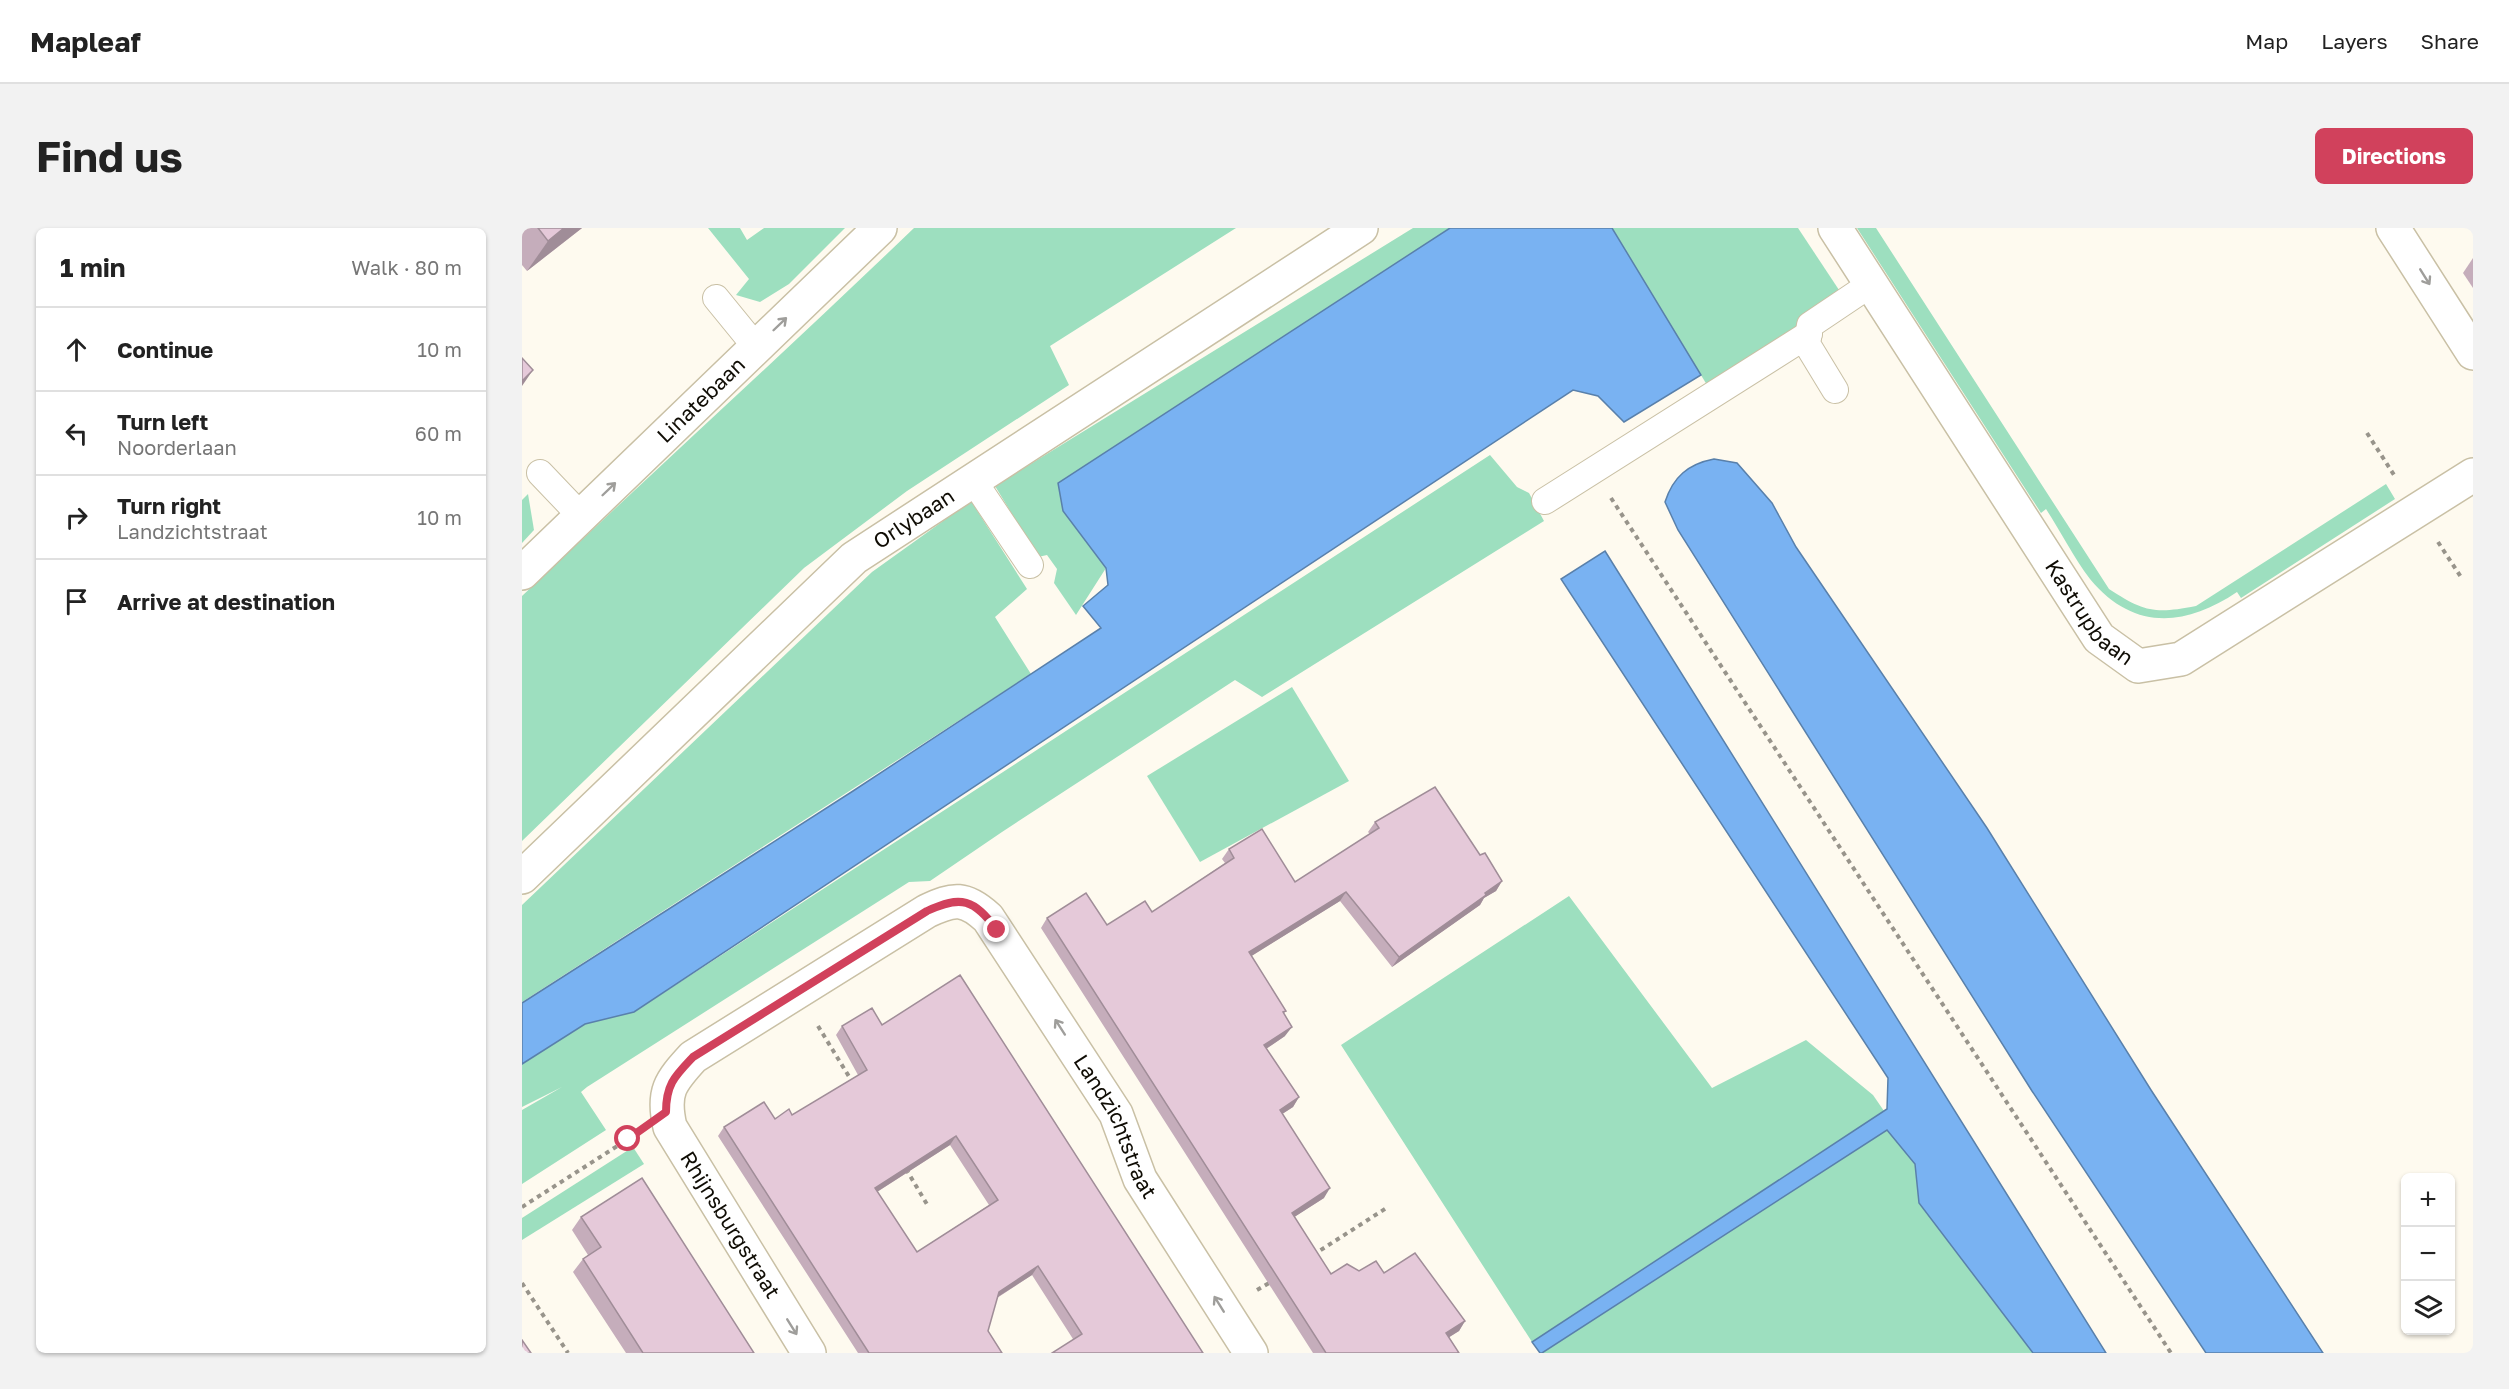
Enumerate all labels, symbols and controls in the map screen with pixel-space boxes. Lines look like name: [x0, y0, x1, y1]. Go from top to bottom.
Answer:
text: Mapleaf: [30, 25, 141, 58]
text: Map: [2245, 28, 2288, 54]
text: Layers: [2321, 28, 2388, 54]
text: Share: [2421, 28, 2479, 54]
button: Directions: [2315, 128, 2473, 184]
text: Find us: [36, 131, 183, 181]
text: 1 min: [60, 252, 126, 283]
text: Walk · 80 m: [351, 255, 462, 279]
one-way arrow: [2418, 269, 2431, 286]
one-way arrow: [772, 317, 787, 331]
icon: ahead: [60, 333, 93, 366]
text: Continue: [117, 336, 213, 363]
text: 10 m: [417, 337, 462, 361]
street label: Linatebaan: [651, 351, 750, 448]
text: Turn left: [117, 408, 208, 435]
icon: left: [60, 417, 93, 450]
text: 60 m: [415, 421, 462, 445]
text: Noorderlaan: [117, 435, 237, 459]
one-way arrow: [602, 481, 617, 496]
street label: Orlybaan: [868, 482, 959, 554]
text: Turn right: [117, 492, 221, 519]
icon: right: [60, 501, 93, 534]
text: 10 m: [417, 505, 462, 529]
text: Landzichtstraat: [117, 519, 268, 543]
street label: Kastrupbaan: [2040, 555, 2139, 670]
icon: arrive: [60, 585, 93, 618]
text: Arrive at destination: [117, 588, 335, 615]
route end: [983, 916, 1009, 942]
one-way arrow: [1053, 1019, 1065, 1036]
street label: Landzichtstraat: [1069, 1049, 1163, 1203]
route start: [614, 1125, 640, 1151]
street label: Rhijnsburgstraat: [675, 1146, 787, 1303]
map controls: [2401, 1173, 2455, 1335]
button: +: [2401, 1173, 2455, 1227]
button: −: [2401, 1227, 2455, 1281]
button: layers: [2401, 1281, 2455, 1335]
one-way arrow: [1213, 1296, 1225, 1313]
one-way arrow: [787, 1318, 799, 1335]

